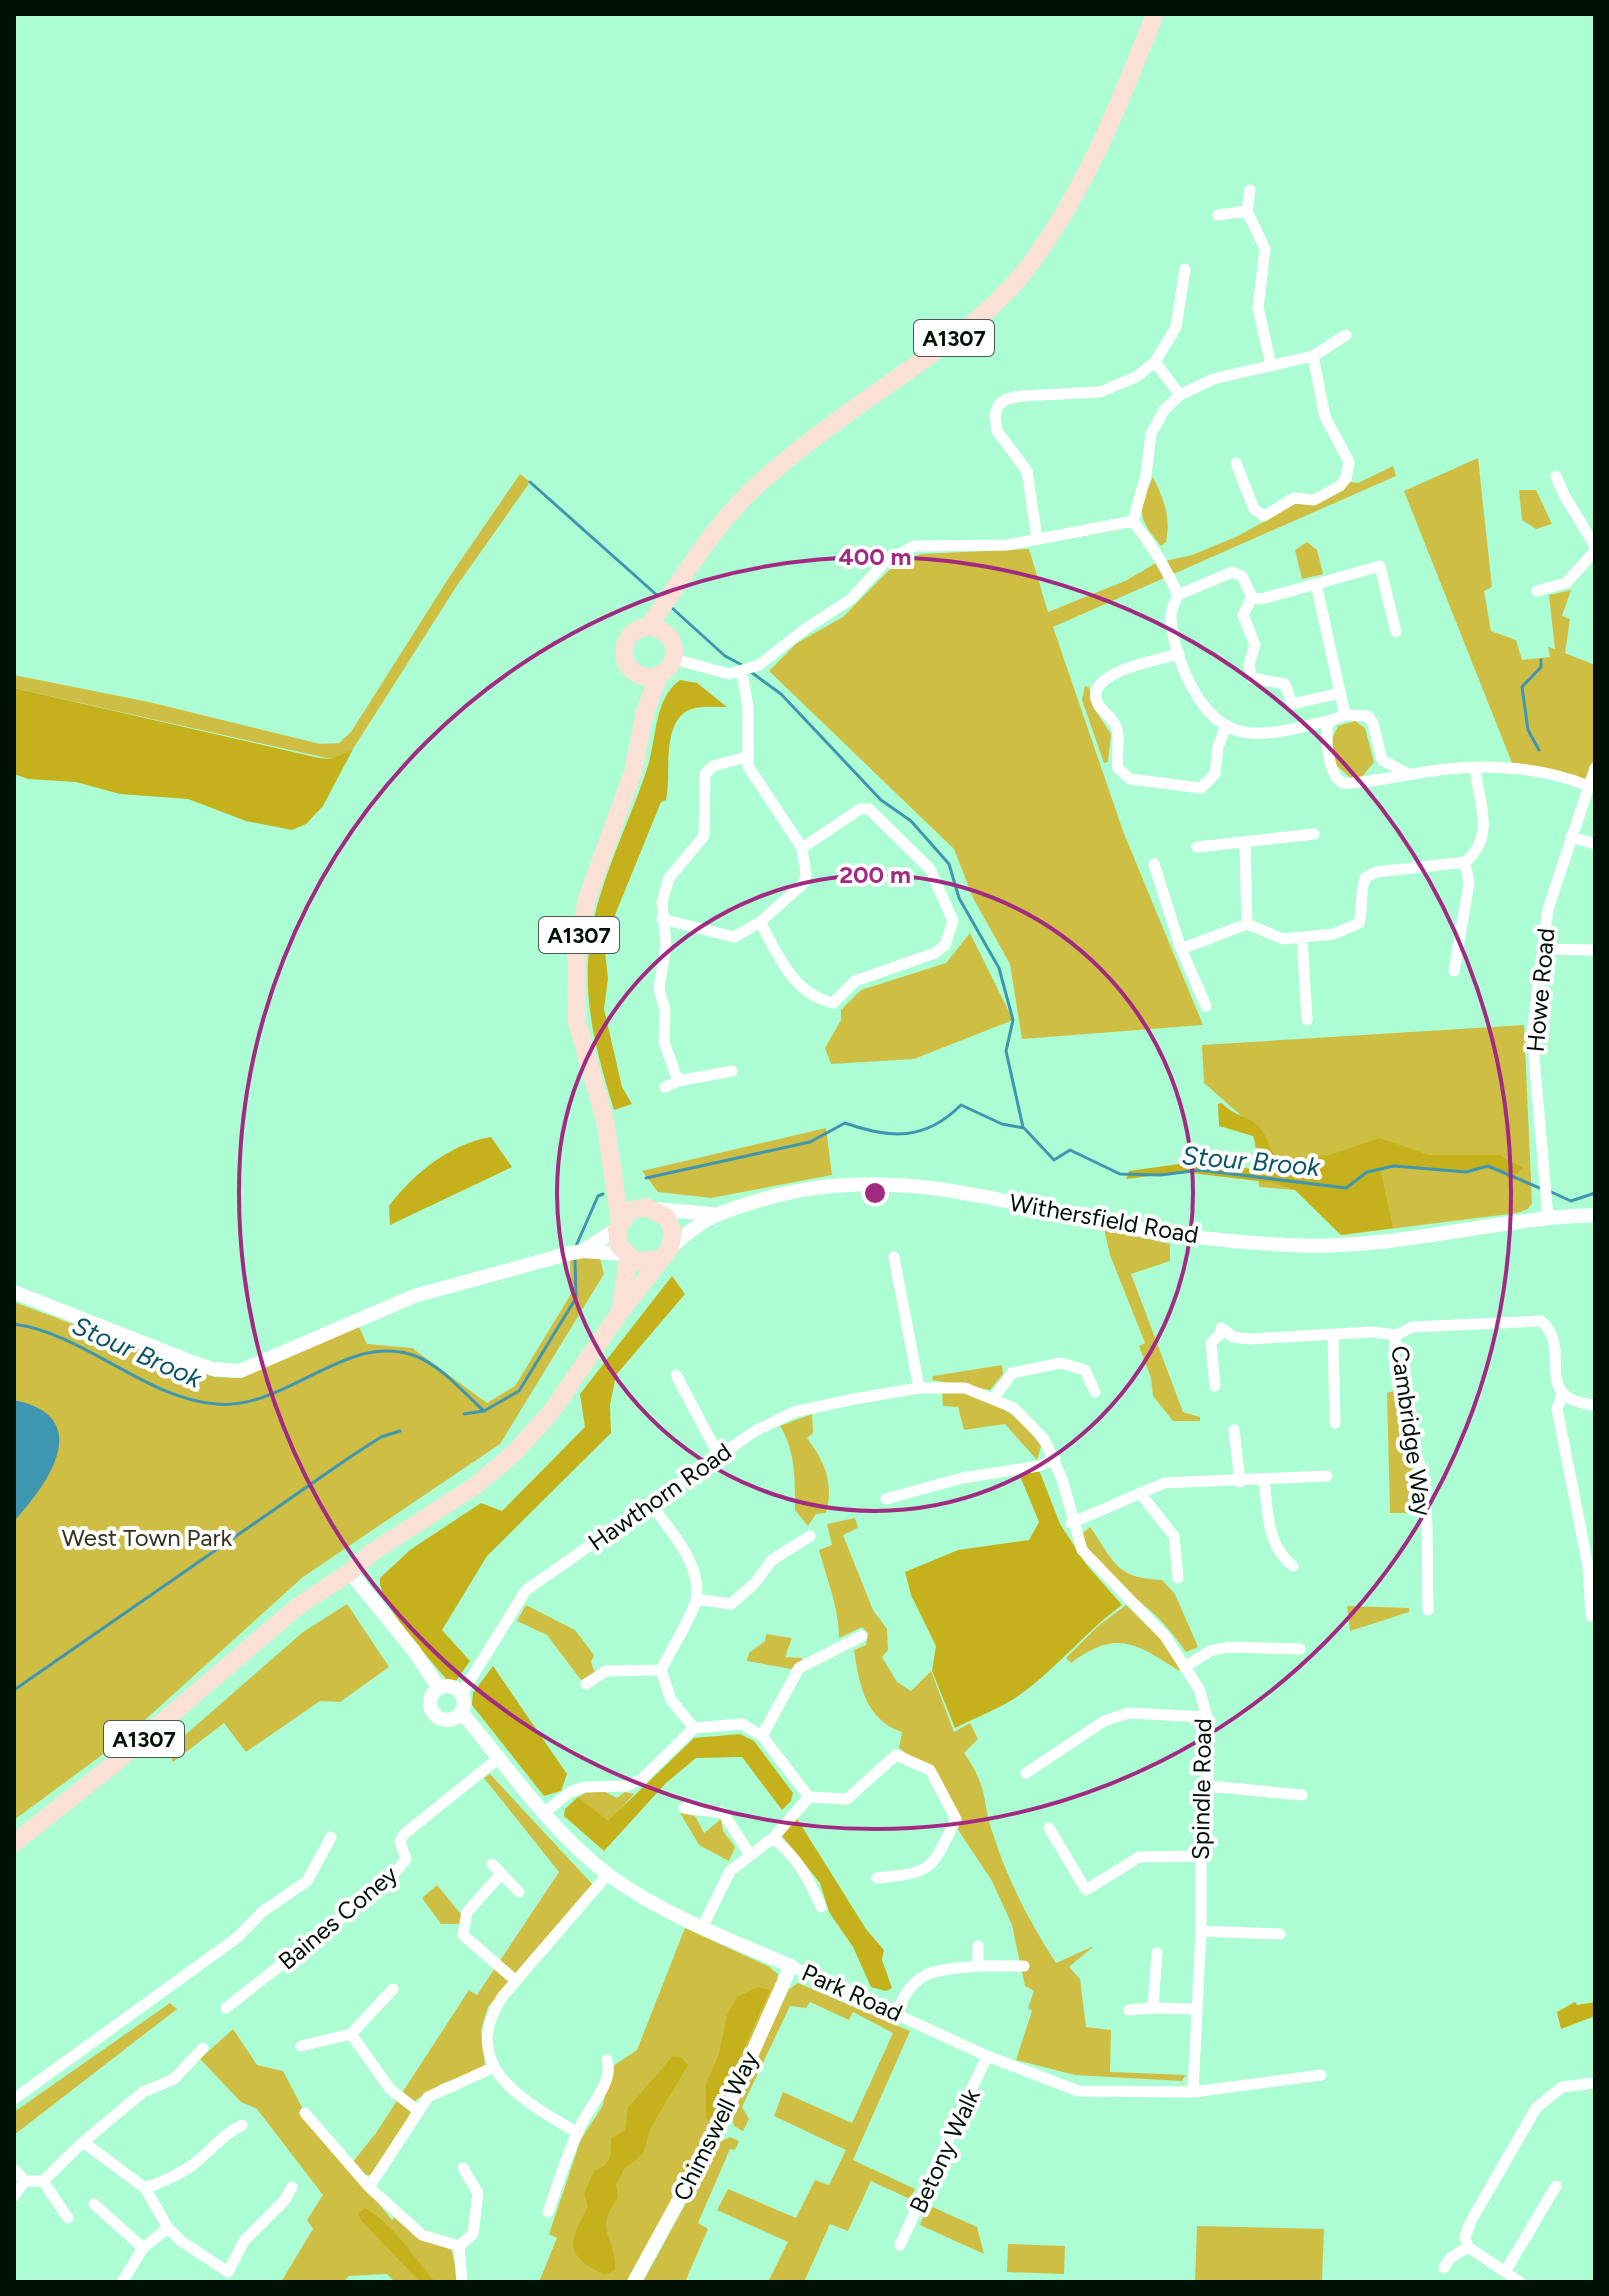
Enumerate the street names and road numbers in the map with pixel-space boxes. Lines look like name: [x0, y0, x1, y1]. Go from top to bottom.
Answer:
road number: A1307: [914, 320, 994, 356]
road number: A1307: [539, 917, 619, 953]
street label: Howe Road: [1521, 927, 1560, 1053]
street label: Withersfield Road: [1007, 1188, 1201, 1249]
street label: Cambridge Way: [1385, 1344, 1438, 1518]
street label: Hawthorn Road: [583, 1437, 737, 1557]
street label: Spindle Road: [1186, 1718, 1217, 1860]
road number: A1307: [104, 1721, 184, 1757]
street label: Baines Coney: [272, 1859, 403, 1976]
street label: Park Road: [798, 1958, 907, 2028]
street label: Chimswell Way: [667, 2046, 764, 2205]
street label: Betony Walk: [903, 2084, 986, 2218]

